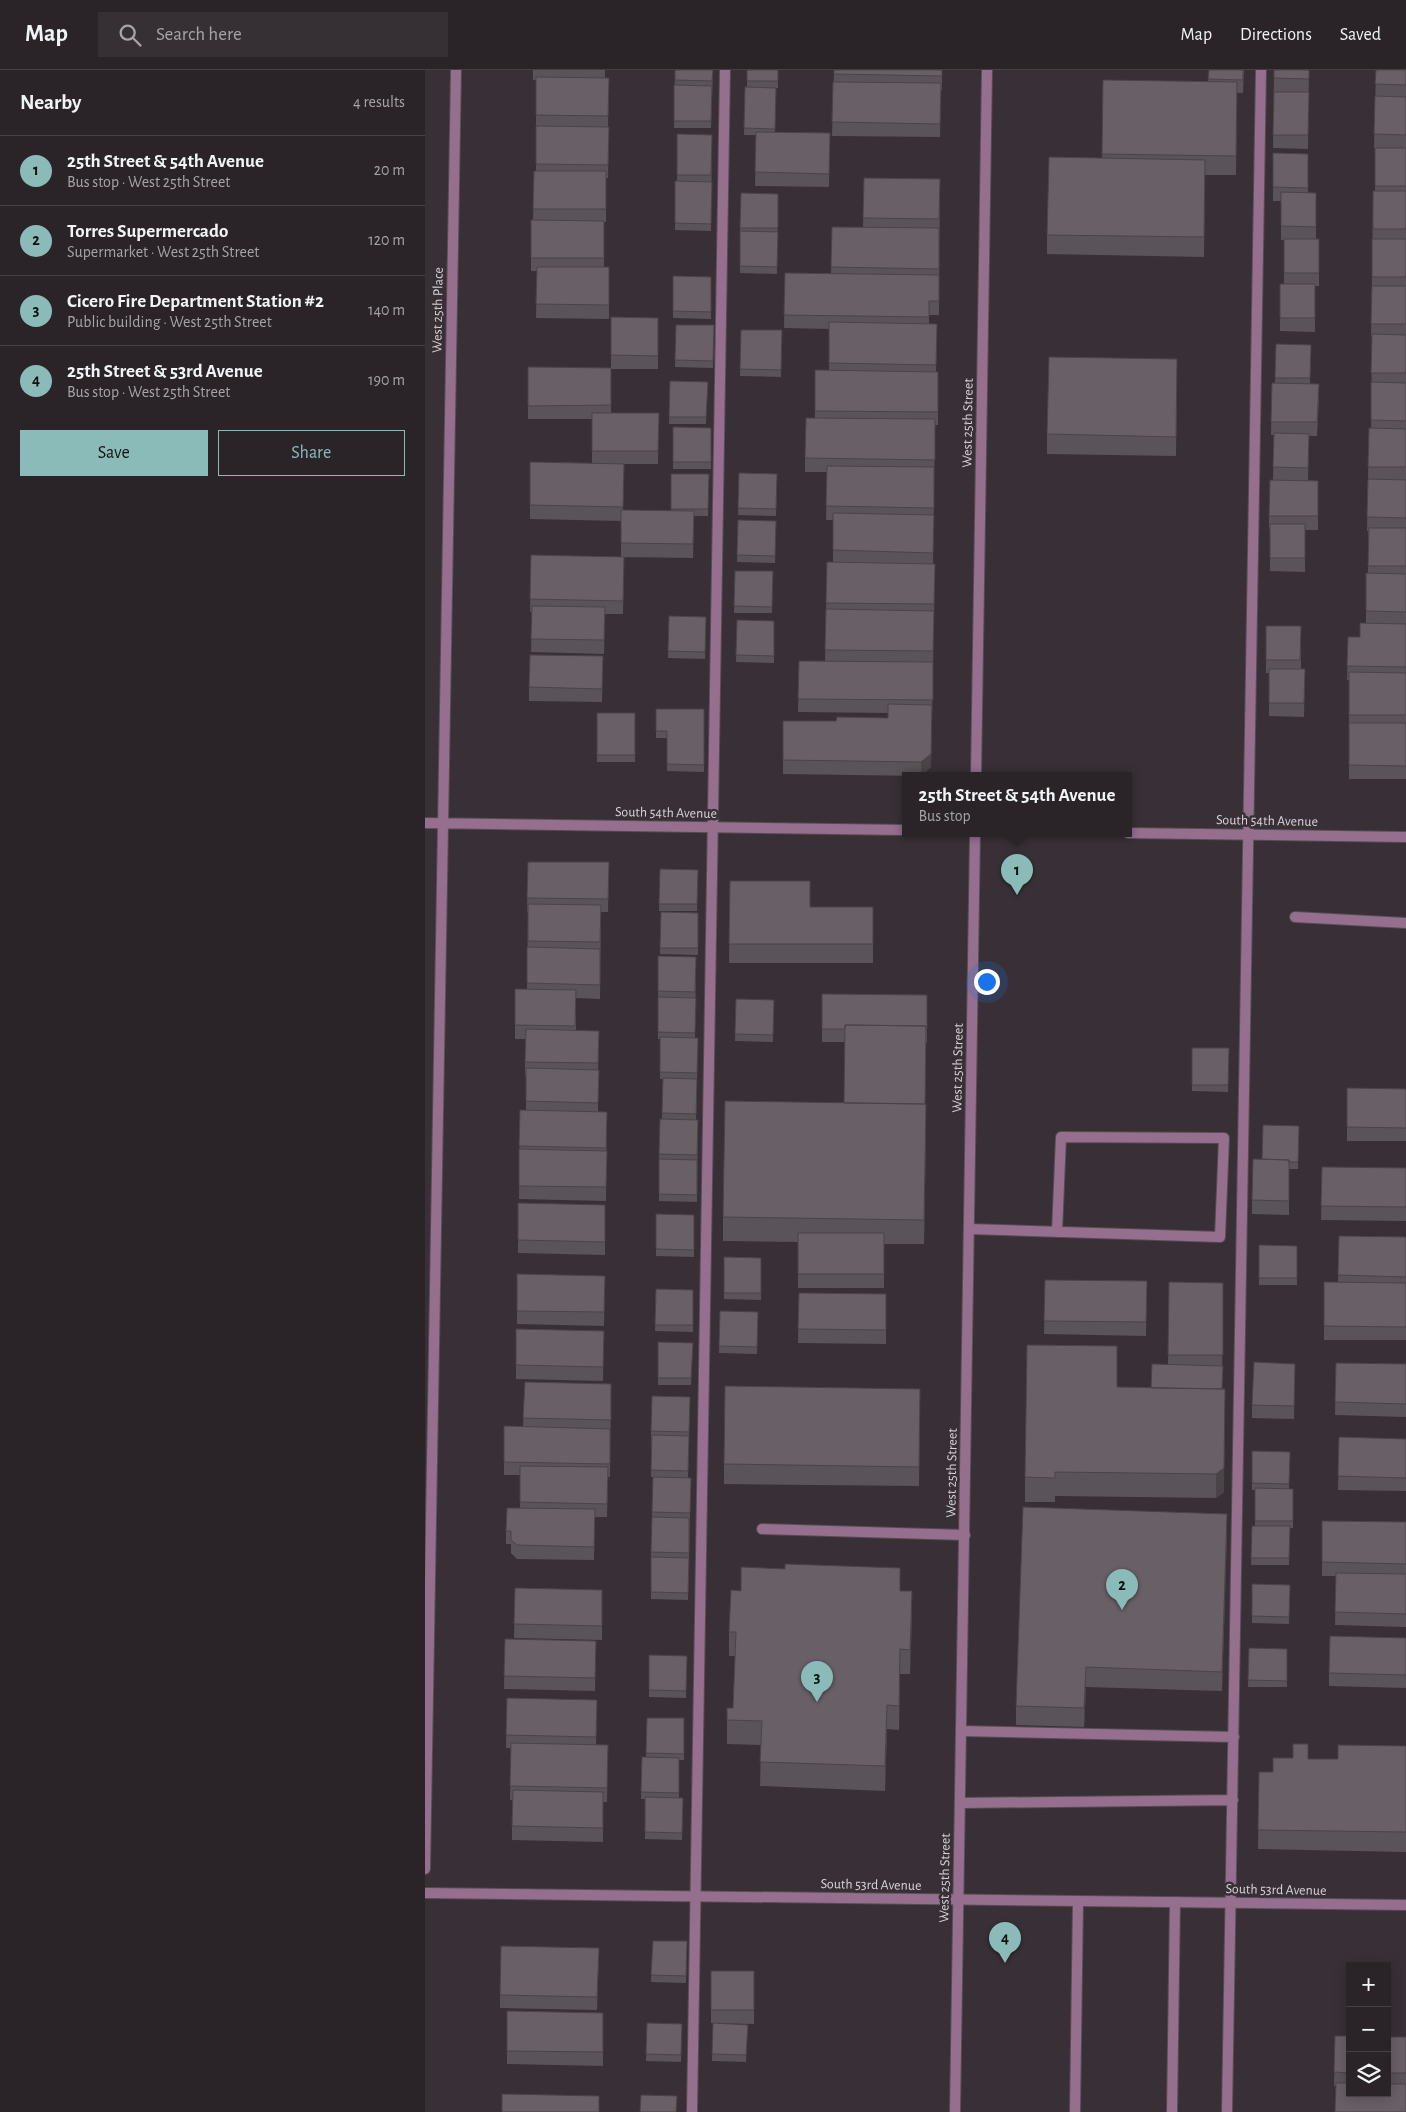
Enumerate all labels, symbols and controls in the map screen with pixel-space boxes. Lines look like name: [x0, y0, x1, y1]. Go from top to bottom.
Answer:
search box: [98, 12, 448, 57]
icon: search: [116, 21, 144, 49]
text: Map: [25, 22, 68, 46]
text: Search here: [156, 25, 242, 44]
text: Map: [1181, 26, 1212, 44]
text: Directions: [1240, 26, 1312, 44]
text: Saved: [1340, 26, 1381, 44]
text: Nearby: [20, 92, 81, 113]
text: 4 results: [353, 94, 405, 110]
text: 25th Street & 54th Avenue: [67, 152, 264, 171]
text: 1: [33, 162, 39, 178]
text: 20 m: [374, 162, 405, 178]
text: Bus stop · West 25th Street: [67, 174, 230, 190]
text: Torres Supermercado: [67, 222, 228, 241]
text: 2: [32, 232, 40, 248]
text: 120 m: [368, 232, 405, 248]
text: Supermarket · West 25th Street: [67, 244, 259, 260]
street label: West 25th Place: [430, 267, 446, 353]
text: Cicero Fire Department Station #2: [67, 292, 324, 311]
text: 3: [33, 302, 39, 318]
text: 140 m: [368, 302, 405, 318]
text: Public building · West 25th Street: [67, 314, 272, 330]
text: 25th Street & 53rd Avenue: [67, 362, 263, 381]
text: 4: [32, 372, 40, 388]
text: 190 m: [368, 372, 405, 388]
street label: West 25th Street: [960, 378, 976, 468]
text: Bus stop · West 25th Street: [67, 384, 230, 400]
button: Save: [20, 430, 208, 476]
button: Share: [218, 430, 405, 476]
popup: [902, 772, 1132, 837]
text: 25th Street & 54th Avenue: [919, 786, 1115, 805]
street label: South 54th Avenue: [615, 805, 717, 821]
text: Bus stop: [919, 808, 971, 824]
street label: South 54th Avenue: [1216, 813, 1318, 829]
pin: 1: [1001, 854, 1033, 895]
your location: [974, 969, 1000, 995]
street label: West 25th Street: [950, 1023, 966, 1113]
street label: West 25th Street: [944, 1428, 960, 1518]
pin: 2: [1106, 1569, 1138, 1610]
pin: 3: [801, 1661, 833, 1702]
street label: West 25th Street: [937, 1833, 953, 1923]
street label: South 53rd Avenue: [820, 1877, 922, 1893]
street label: South 53rd Avenue: [1225, 1882, 1327, 1898]
pin: 4: [989, 1922, 1021, 1963]
map controls: [1346, 1962, 1391, 2097]
button: +: [1346, 1962, 1391, 2007]
button: −: [1346, 2007, 1391, 2052]
button: layers: [1346, 2052, 1391, 2097]

